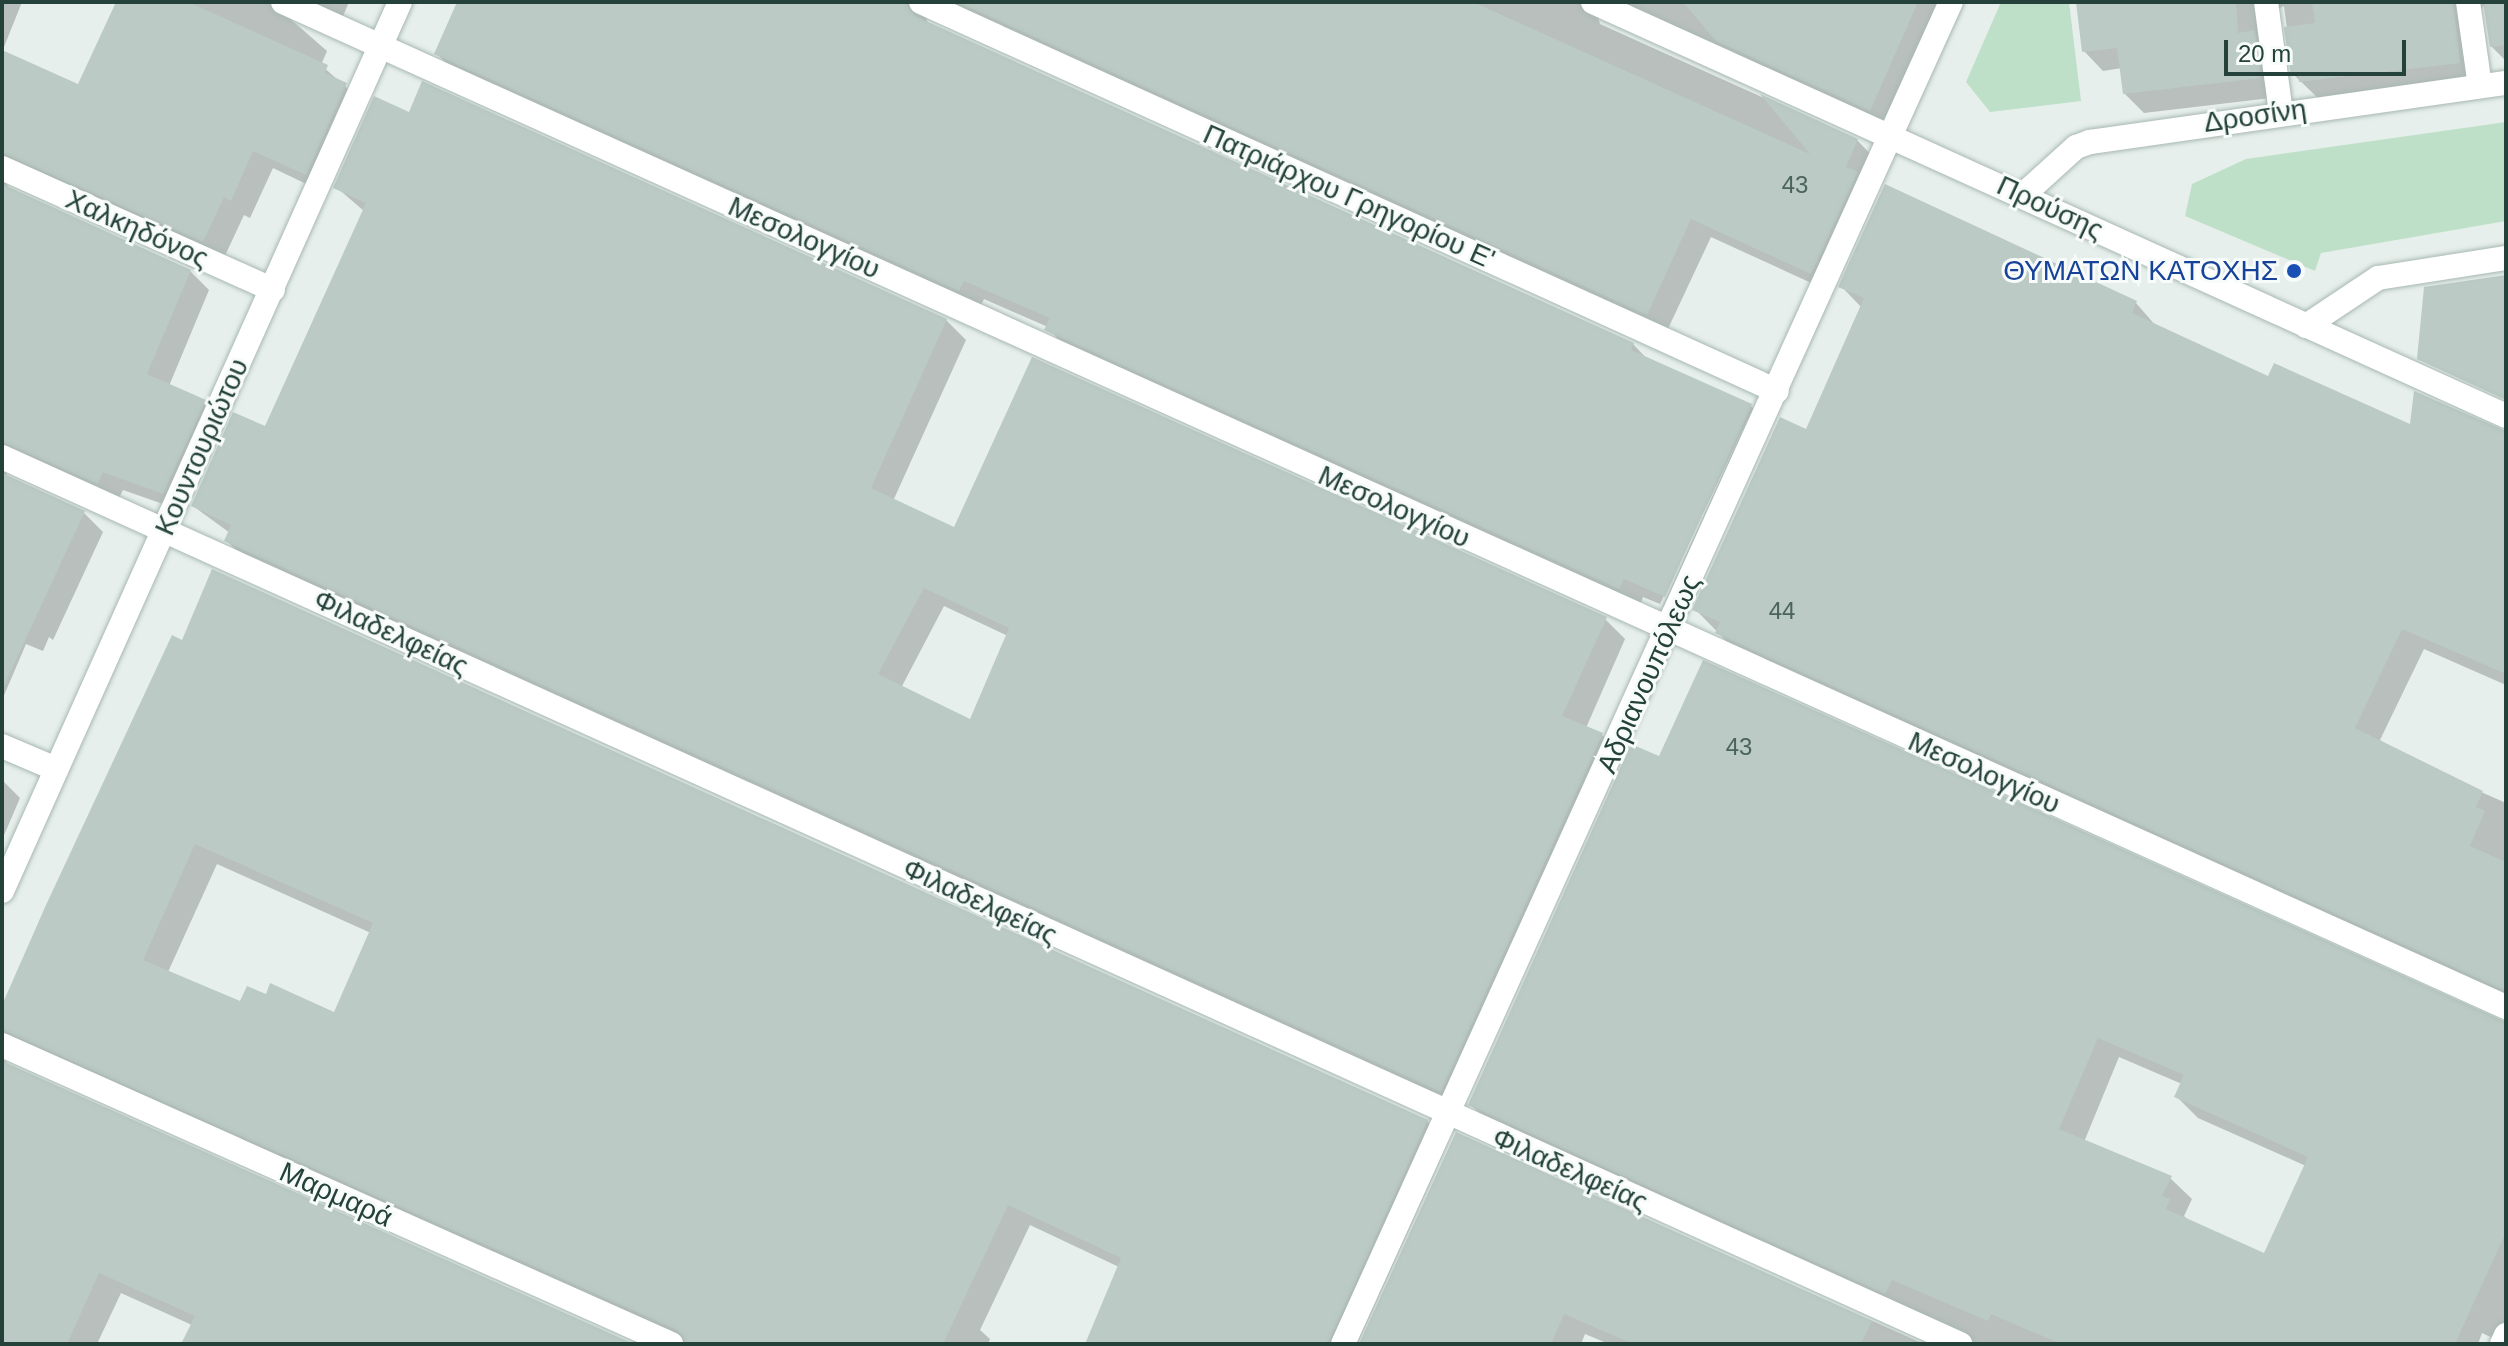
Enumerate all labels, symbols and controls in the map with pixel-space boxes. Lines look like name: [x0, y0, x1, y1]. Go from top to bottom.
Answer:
scale bar: [2228, 24, 2410, 74]
text: 20 m: [2238, 40, 2291, 67]
street label: Δροσίνη: [2202, 92, 2308, 140]
street label: Πατριάρχου Γρηγορίου Ε': [1198, 117, 1500, 277]
street label: Προύσης: [1992, 169, 2108, 247]
house number: 43: [1782, 171, 1808, 199]
street label: Χαλκηδόνος: [60, 183, 214, 275]
street label: Μεσολογγίου: [723, 190, 885, 286]
place label: ΘΥΜΑΤΩΝ ΚΑΤΟΧΗΣ: [2003, 254, 2278, 288]
marker: ΘΥΜΑΤΩΝ ΚΑΤΟΧΗΣ: [2285, 262, 2303, 280]
street label: Κουντουριώτου: [148, 353, 256, 541]
street label: Μεσολογγίου: [1313, 459, 1475, 555]
street label: Αδριανουπόλεως: [1590, 570, 1708, 778]
street label: Φιλαδελφείας: [308, 583, 474, 683]
house number: 44: [1769, 597, 1795, 625]
street label: Μεσολογγίου: [1903, 725, 2065, 821]
house number: 43: [1726, 733, 1752, 761]
street label: Φιλαδελφείας: [897, 852, 1063, 952]
street label: Φιλαδελφείας: [1487, 1121, 1653, 1219]
street label: Μαρμαρά: [274, 1155, 398, 1235]

